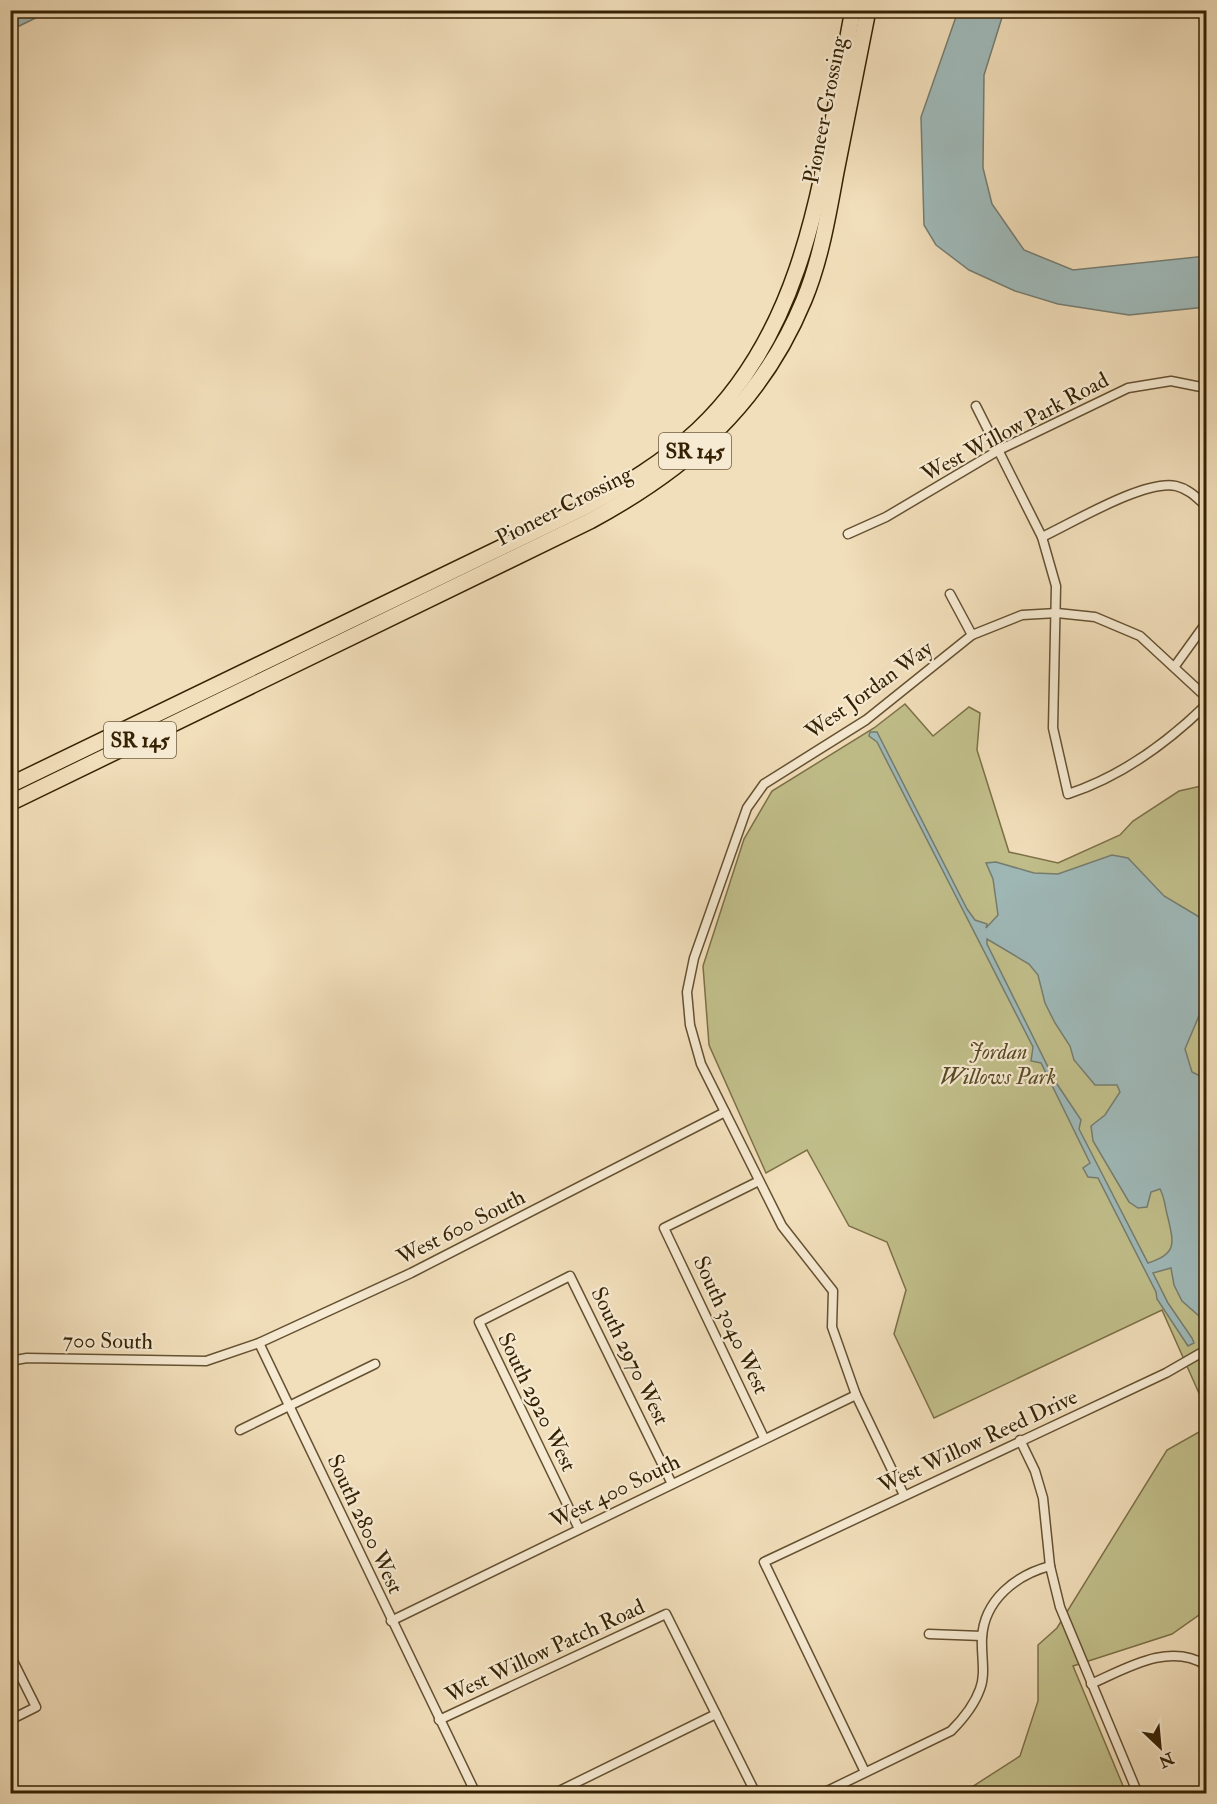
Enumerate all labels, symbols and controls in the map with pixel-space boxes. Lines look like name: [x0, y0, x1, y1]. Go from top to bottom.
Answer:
street label: Pioneer Crossing: [797, 33, 853, 186]
street label: West Willow Park Road: [916, 366, 1113, 489]
road number: SR 145: [659, 433, 731, 469]
street label: Pioneer Crossing: [491, 459, 638, 552]
street label: West Jordan Way: [799, 634, 939, 746]
road number: SR 145: [104, 722, 176, 758]
park label: Jordan Willows Park: [940, 1038, 1056, 1091]
street label: West 600 South: [391, 1183, 530, 1272]
street label: South 3040 West: [687, 1251, 775, 1399]
street label: South 2970 West: [585, 1282, 675, 1430]
street label: 700 South: [63, 1326, 154, 1356]
street label: South 2920 West: [491, 1328, 583, 1476]
street label: West Willow Reed Drive: [873, 1383, 1082, 1500]
street label: West 400 South: [545, 1447, 685, 1535]
street label: South 2800 West: [321, 1450, 409, 1598]
street label: West Willow Patch Road: [440, 1592, 649, 1710]
north arrow: [1130, 1717, 1190, 1777]
text: N: [1155, 1747, 1178, 1772]

